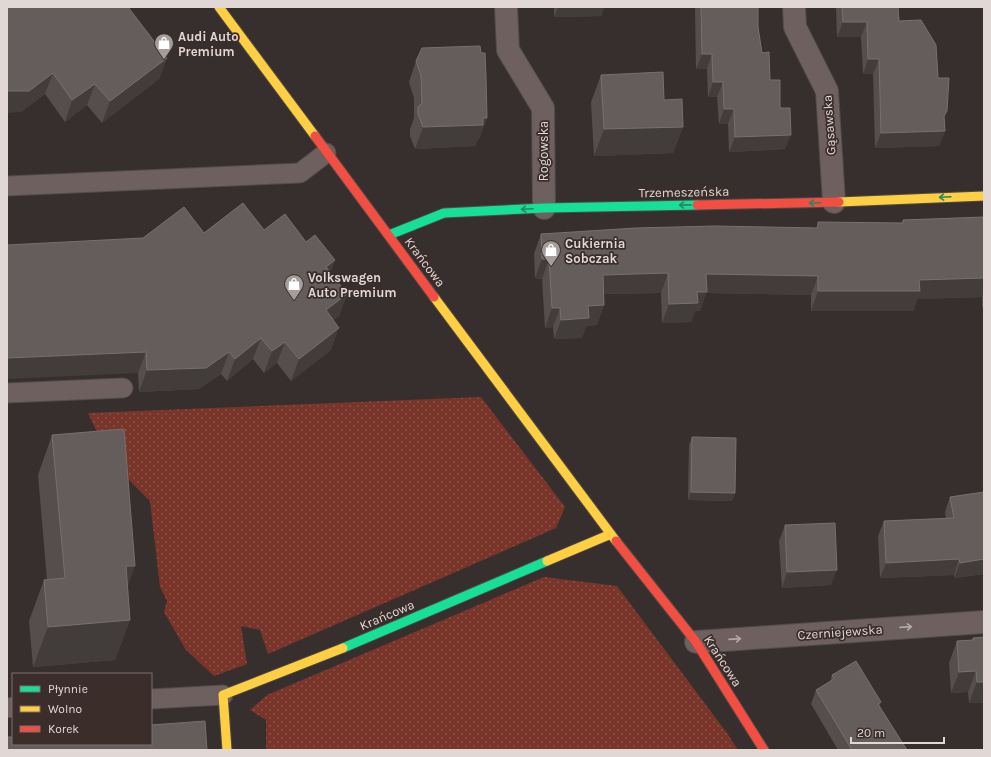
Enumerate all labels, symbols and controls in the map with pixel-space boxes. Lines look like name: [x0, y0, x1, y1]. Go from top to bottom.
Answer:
place label: Audi Auto Premium: [178, 29, 239, 59]
shop icon: Audi Auto Premium: [153, 32, 175, 60]
street label: Gąsawska: [819, 94, 839, 156]
street label: Rogowska: [536, 121, 551, 181]
street label: Trzemeszeńska: [638, 184, 730, 200]
one-way arrow: [939, 194, 952, 201]
one-way arrow: [809, 199, 822, 207]
one-way arrow: [679, 202, 692, 209]
one-way arrow: [521, 205, 534, 213]
street label: Krańcowa: [402, 234, 448, 290]
place label: Cukiernia Sobczak: [565, 236, 625, 266]
shop icon: Cukiernia Sobczak: [540, 239, 562, 267]
place label: Volkswagen Auto Premium: [308, 270, 397, 300]
shop icon: Volkswagen Auto Premium: [283, 273, 305, 301]
street label: Krańcowa: [357, 597, 417, 633]
street label: Czerniejewska: [797, 622, 883, 642]
one-way arrow: [899, 624, 912, 631]
street label: Krańcowa: [701, 633, 745, 689]
one-way arrow: [728, 636, 741, 643]
legend: [12, 673, 152, 745]
text: Płynnie: [48, 682, 88, 696]
text: Wolno: [48, 702, 82, 716]
scale bar: [851, 719, 944, 745]
text: Korek: [48, 722, 79, 736]
text: 20 m: [857, 726, 885, 740]

